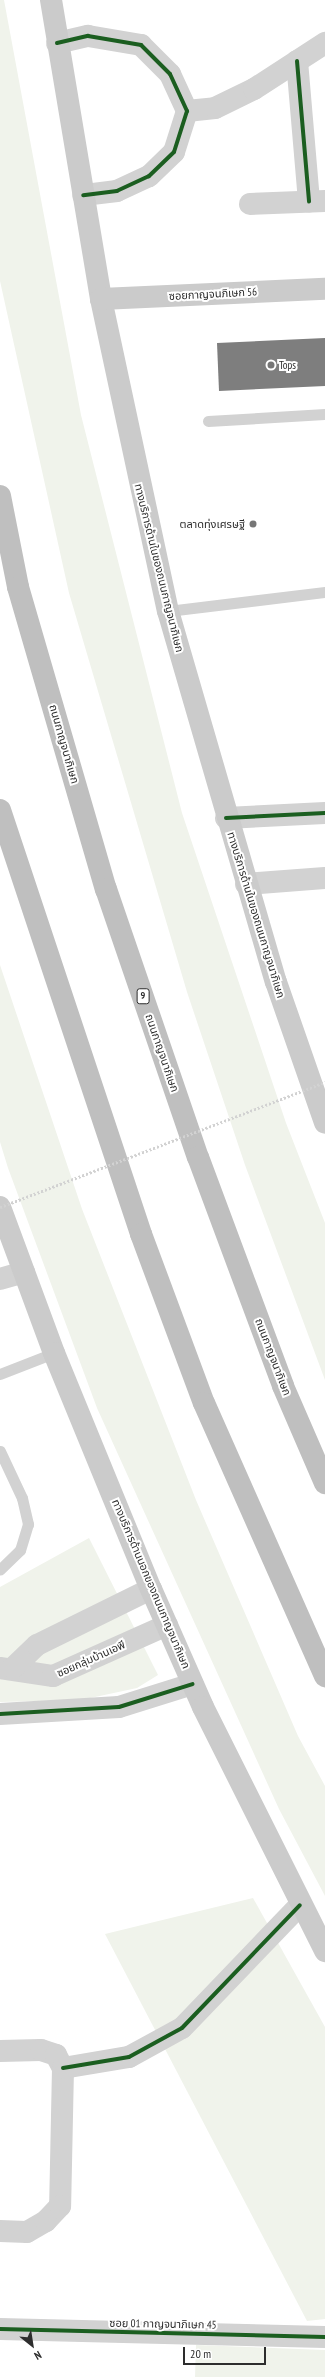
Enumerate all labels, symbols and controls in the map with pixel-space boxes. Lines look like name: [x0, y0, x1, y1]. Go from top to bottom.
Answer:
street label: ซอยกาญจนภิเษก 56: [169, 285, 257, 303]
place label: Tops: [279, 358, 296, 372]
marker: Tops: [266, 360, 276, 370]
street label: ทางบริการด้านในของถนนกาญจนาภิเษก: [132, 482, 186, 654]
place label: ตลาดทุ่งเศรษฐี: [179, 517, 245, 531]
marker: ตลาดทุ่งเศรษฐี: [248, 519, 258, 529]
street label: ถนนกาญจนาภิเษก: [46, 703, 82, 785]
street label: ทางบริการด้านในของถนนกาญจนาภิเษก: [224, 830, 288, 1000]
road number: 9: [136, 988, 150, 1004]
street label: ถนนกาญจนาภิเษก: [142, 1012, 182, 1094]
street label: ถนนกาญจนาภิเษก: [252, 1317, 294, 1397]
street label: ทางบริการด้านนอกของถนนกาญจนาภิเษก: [109, 1497, 193, 1671]
street label: ซอยกลุ่มบ้านเอพี: [55, 1638, 127, 1680]
street label: ซอย 01 กาญจนาภิเษก 45: [109, 2316, 217, 2332]
north arrow: [12, 2325, 52, 2365]
scale bar: [185, 2339, 268, 2365]
text: 20 m: [190, 2346, 211, 2361]
text: N: [32, 2348, 44, 2363]

